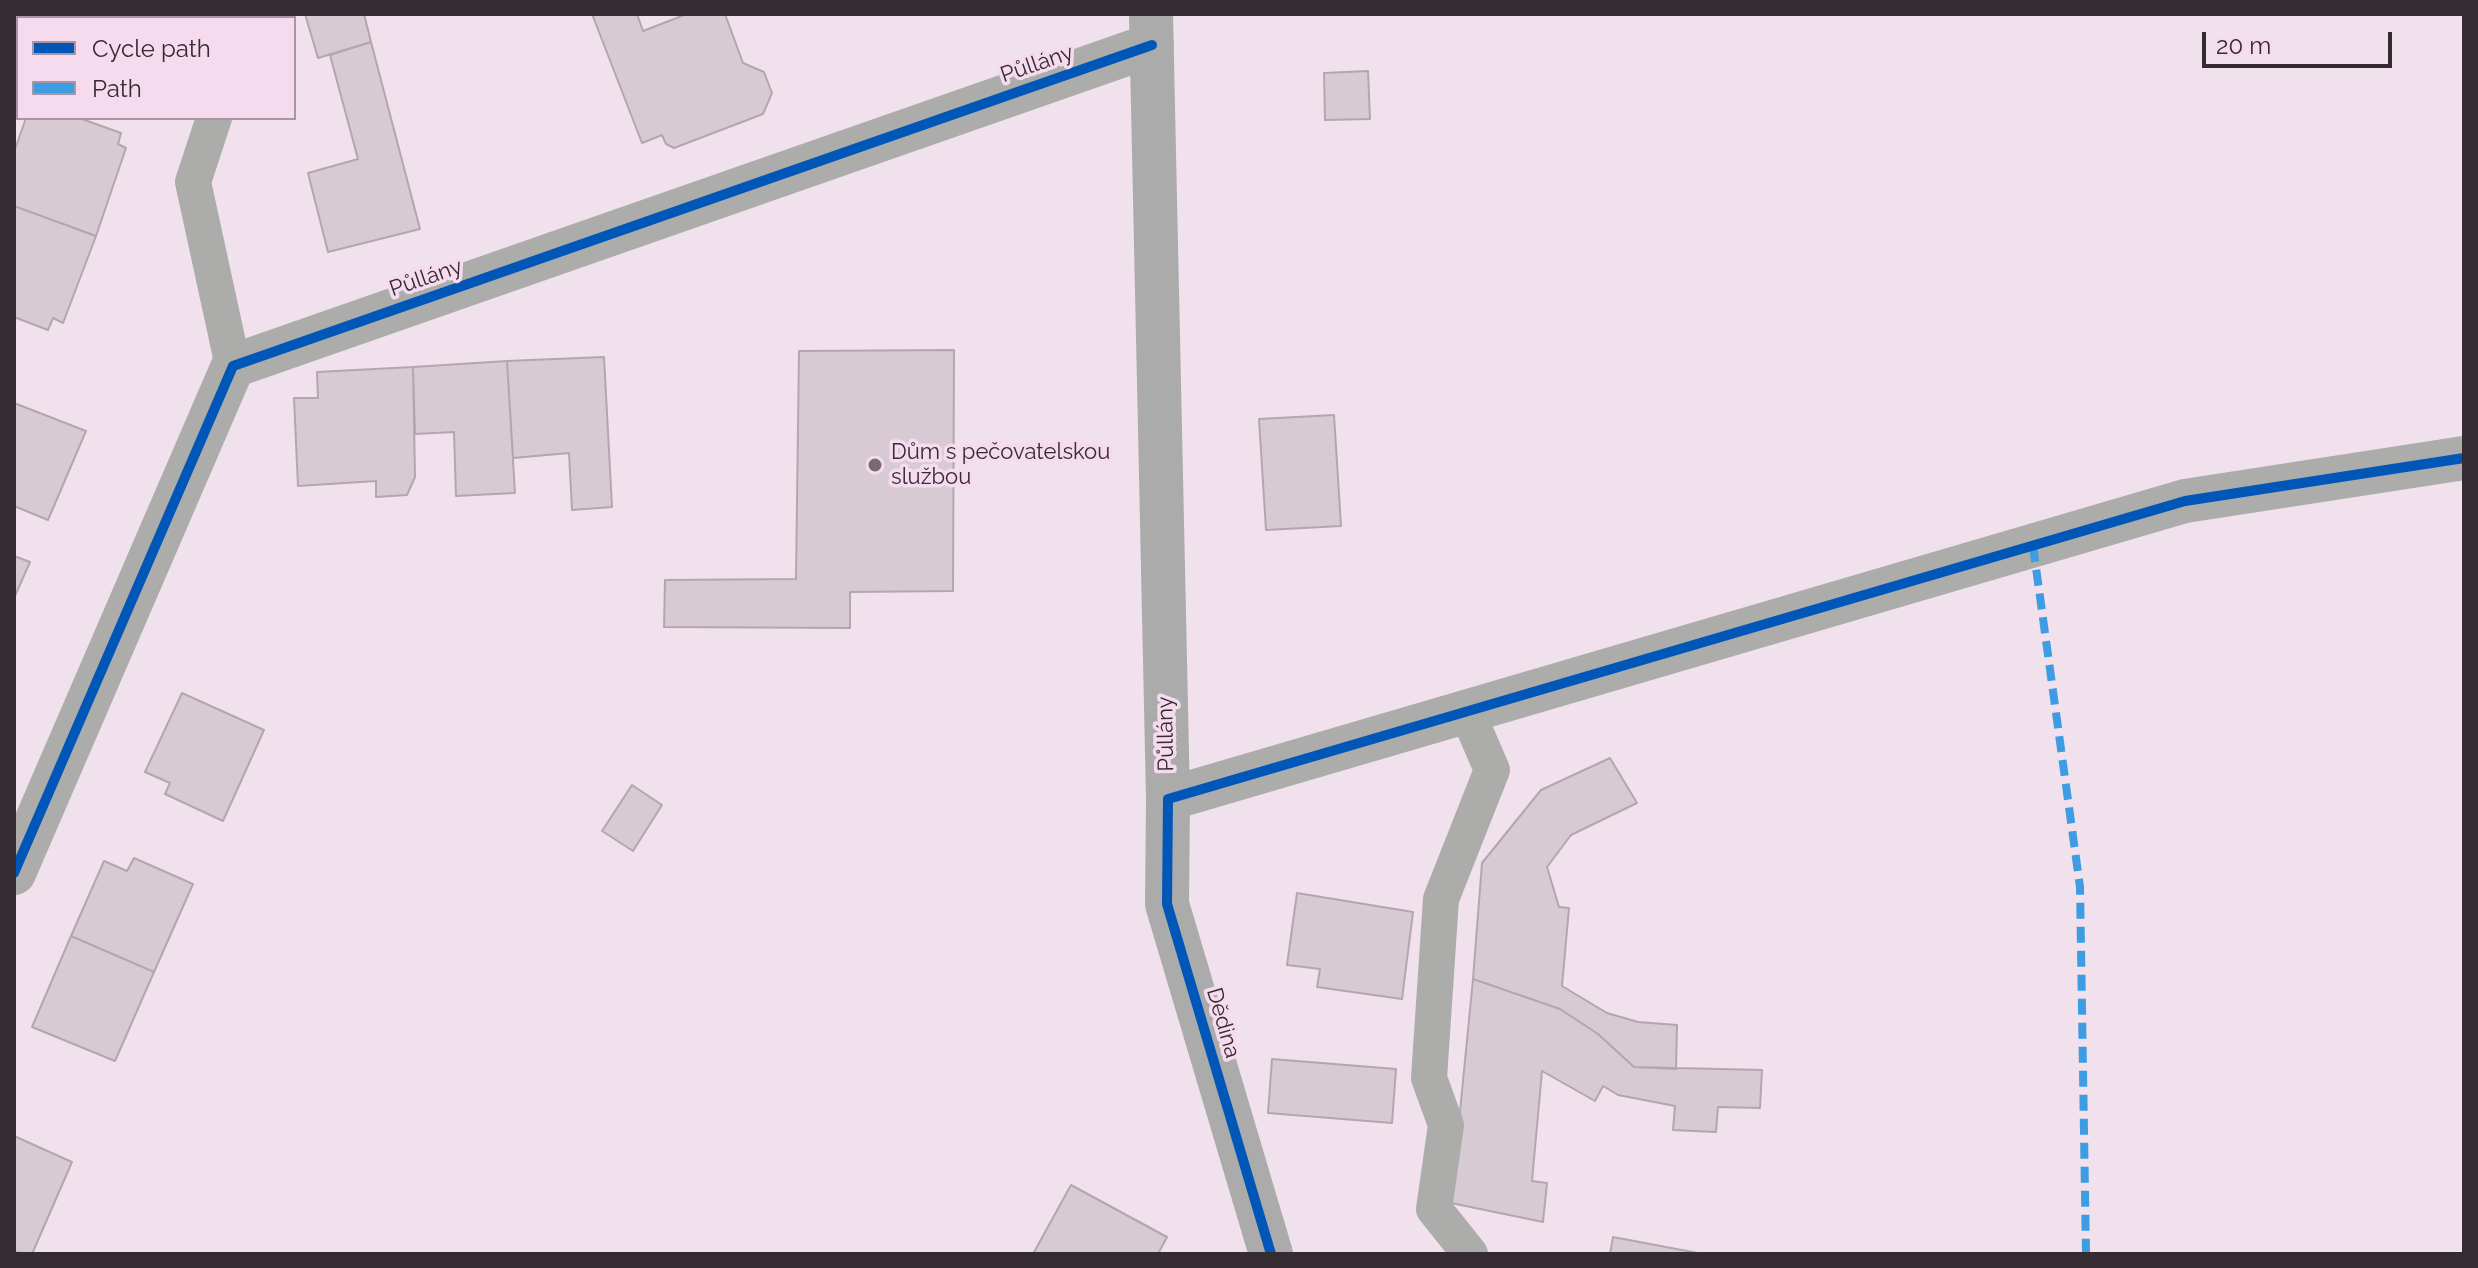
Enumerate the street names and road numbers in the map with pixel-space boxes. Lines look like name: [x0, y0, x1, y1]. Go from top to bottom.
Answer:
street label: Půllány: [997, 39, 1077, 89]
street label: Půllány: [386, 253, 466, 303]
street label: Půllány: [1152, 696, 1180, 772]
street label: Dědina: [1200, 985, 1246, 1061]

